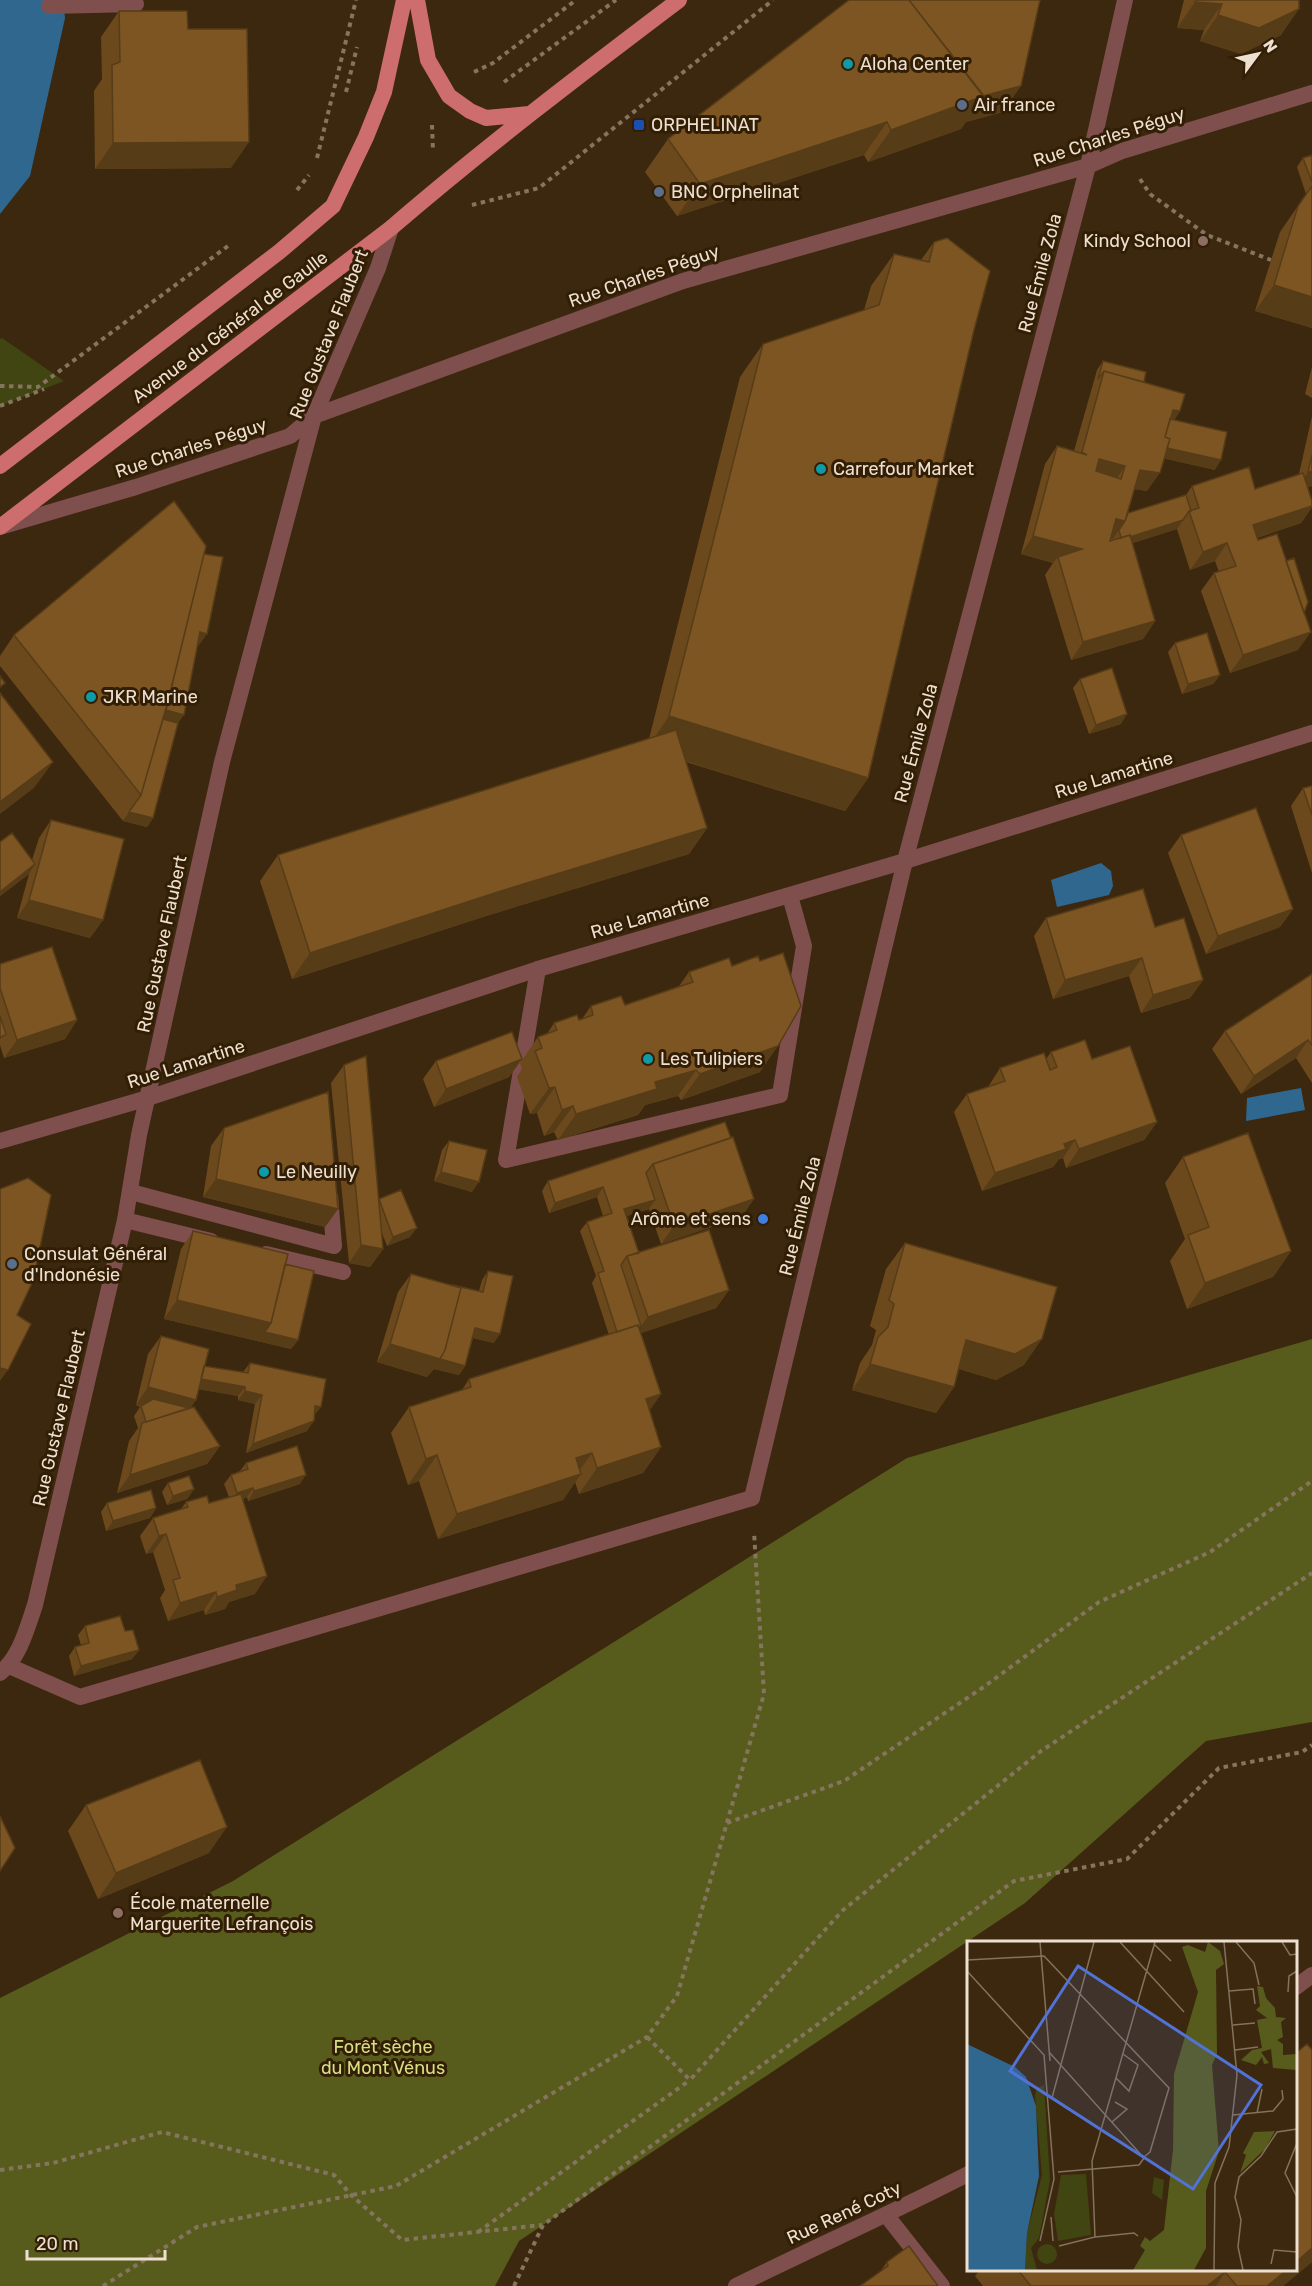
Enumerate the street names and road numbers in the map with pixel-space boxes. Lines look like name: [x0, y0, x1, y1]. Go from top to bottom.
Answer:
street label: Rue Charles Péguy: [1031, 102, 1188, 172]
street label: Rue Émile Zola: [1014, 211, 1066, 335]
street label: Rue Charles Péguy: [566, 240, 722, 312]
street label: Avenue du Général de Gaulle: [128, 246, 332, 408]
street label: Rue Gustave Flaubert: [285, 246, 373, 422]
street label: Rue Charles Péguy: [113, 413, 270, 483]
street label: Rue Émile Zola: [890, 681, 942, 805]
street label: Rue Lamartine: [1052, 747, 1176, 803]
street label: Rue Gustave Flaubert: [132, 853, 192, 1035]
street label: Rue Lamartine: [588, 889, 712, 943]
street label: Rue Lamartine: [124, 1035, 248, 1093]
street label: Rue Émile Zola: [775, 1154, 825, 1278]
street label: Rue Gustave Flaubert: [28, 1328, 90, 1508]
street label: Rue René Coty: [783, 2177, 905, 2249]

